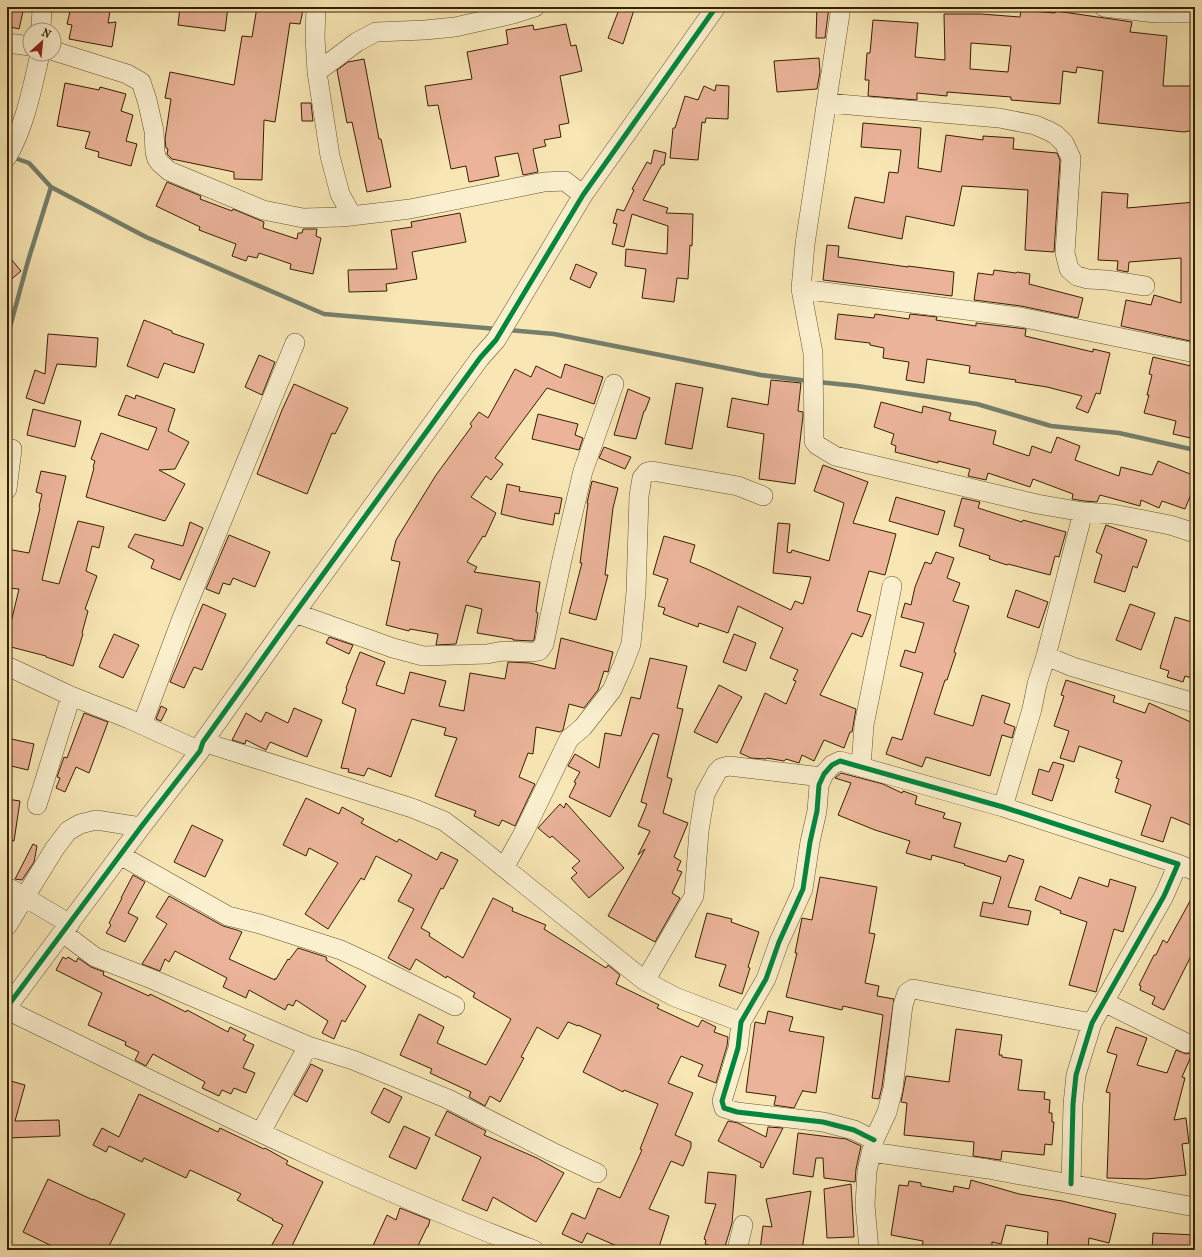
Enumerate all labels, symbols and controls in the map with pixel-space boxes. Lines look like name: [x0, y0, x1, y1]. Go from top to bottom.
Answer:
north arrow: [22, 22, 62, 62]
text: N: [40, 26, 54, 42]

